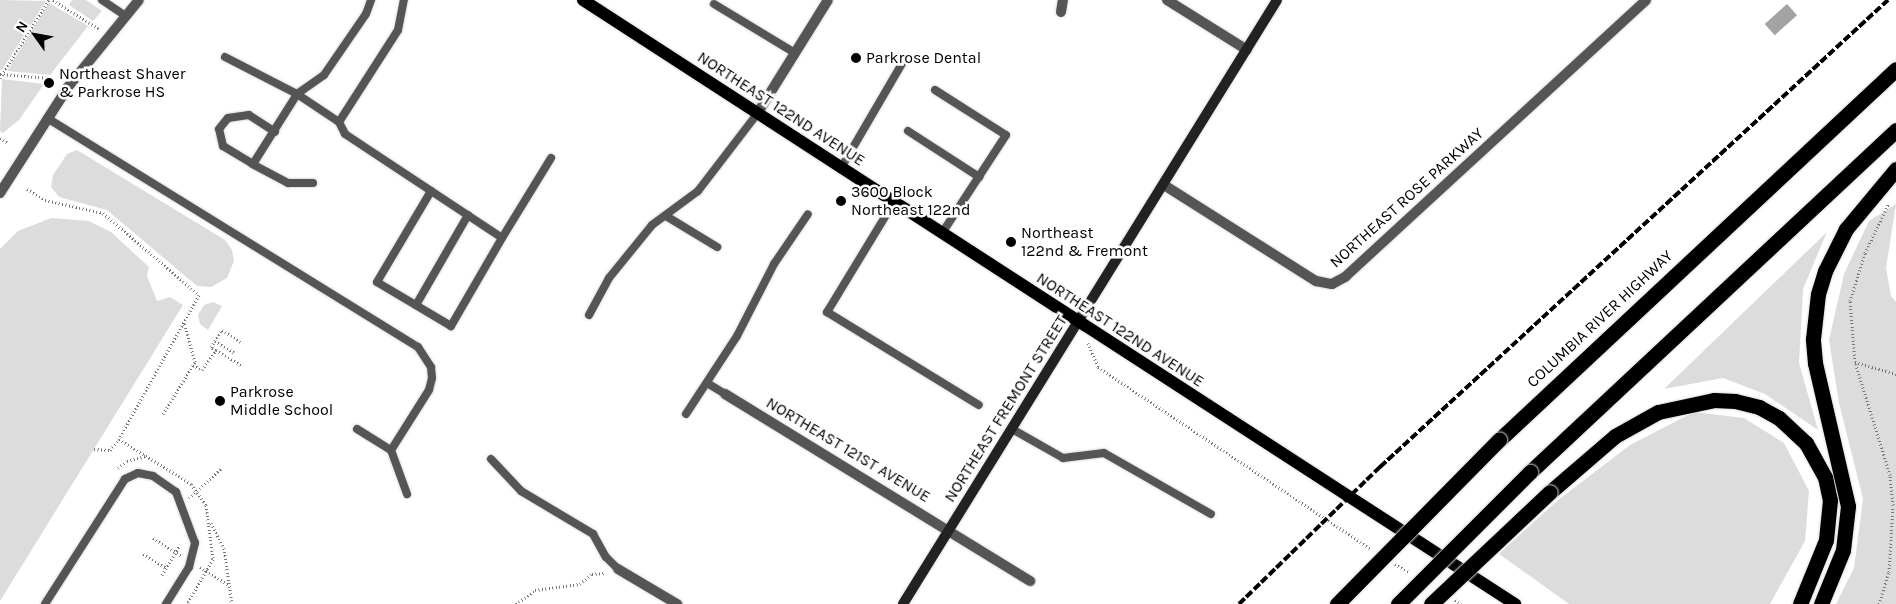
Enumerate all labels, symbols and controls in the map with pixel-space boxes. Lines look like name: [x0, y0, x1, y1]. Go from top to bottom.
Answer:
north arrow: [10, 10, 60, 60]
text: N: [12, 18, 32, 36]
street label: NORTHEAST 122ND AVENUE: [694, 48, 868, 170]
place label: Parkrose Dental: [866, 48, 981, 68]
marker: Parkrose Dental: [850, 52, 862, 64]
place label: Northeast Shaver & Parkrose HS: [59, 64, 186, 102]
marker: Northeast Shaver & Parkrose HS: [43, 77, 55, 89]
street label: NORTHEAST ROSE PARKWAY: [1326, 124, 1488, 272]
place label: 3600 Block Northeast 122nd: [851, 182, 970, 220]
marker: 3600 Block Northeast 122nd: [835, 195, 847, 207]
place label: Northeast 122nd & Fremont: [1021, 223, 1148, 261]
marker: Northeast 122nd & Fremont: [1005, 236, 1017, 248]
street label: COLUMBIA RIVER HIGHWAY: [1523, 246, 1677, 392]
street label: NORTHEAST 122ND AVENUE: [1033, 269, 1207, 391]
street label: NORTHEAST FREMONT STREET: [940, 312, 1072, 506]
place label: Parkrose Middle School: [230, 382, 333, 420]
street label: NORTHEAST 121ST AVENUE: [763, 393, 933, 507]
marker: Parkrose Middle School: [214, 395, 226, 407]

